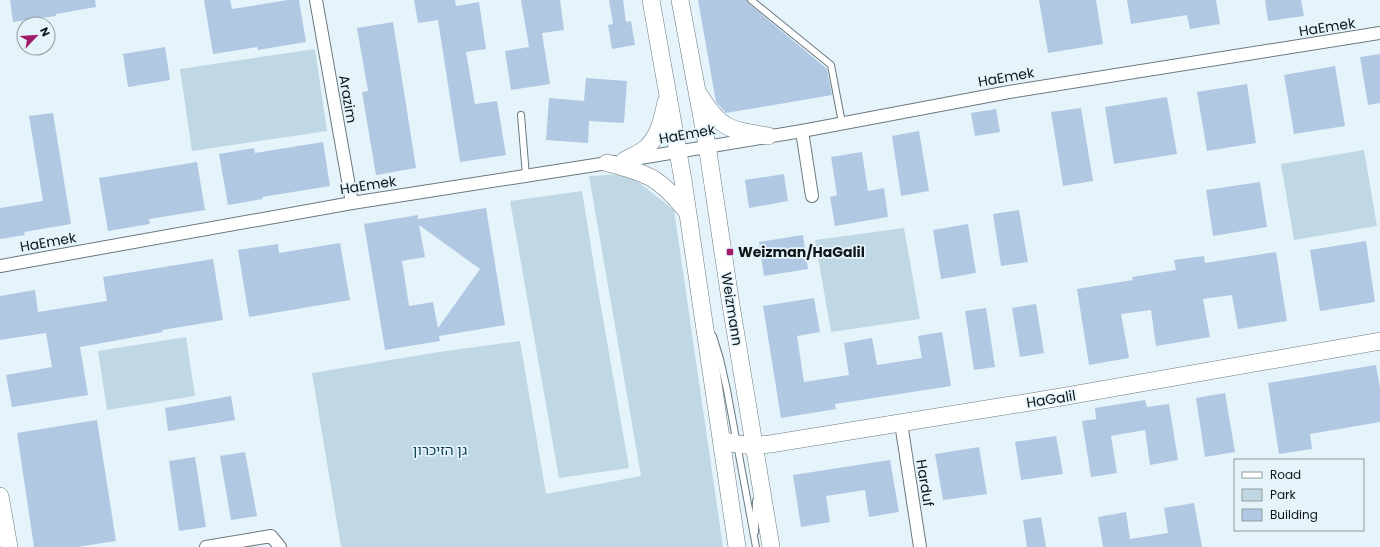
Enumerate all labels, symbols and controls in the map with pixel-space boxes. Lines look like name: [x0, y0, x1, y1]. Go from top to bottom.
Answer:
street label: HaEmek: [1297, 13, 1357, 41]
north arrow: [16, 16, 56, 56]
text: N: [36, 25, 54, 39]
street label: HaEmek: [976, 62, 1036, 92]
street label: Arazim: [334, 73, 362, 125]
street label: HaEmek: [657, 119, 717, 149]
street label: HaEmek: [338, 171, 398, 199]
street label: HaEmek: [18, 227, 78, 257]
place label: Weizman/HaGalil: [738, 242, 865, 262]
marker: Weizman/HaGalil: [725, 247, 735, 257]
street label: Weizmann: [716, 271, 748, 347]
street label: HaGalil: [1025, 385, 1077, 413]
park label: גן הזיכרון: [413, 440, 467, 460]
street label: Harduf: [911, 458, 939, 508]
legend: [1234, 459, 1364, 531]
text: Road: [1270, 466, 1301, 483]
text: Park: [1270, 486, 1297, 503]
text: Building: [1270, 506, 1318, 523]

